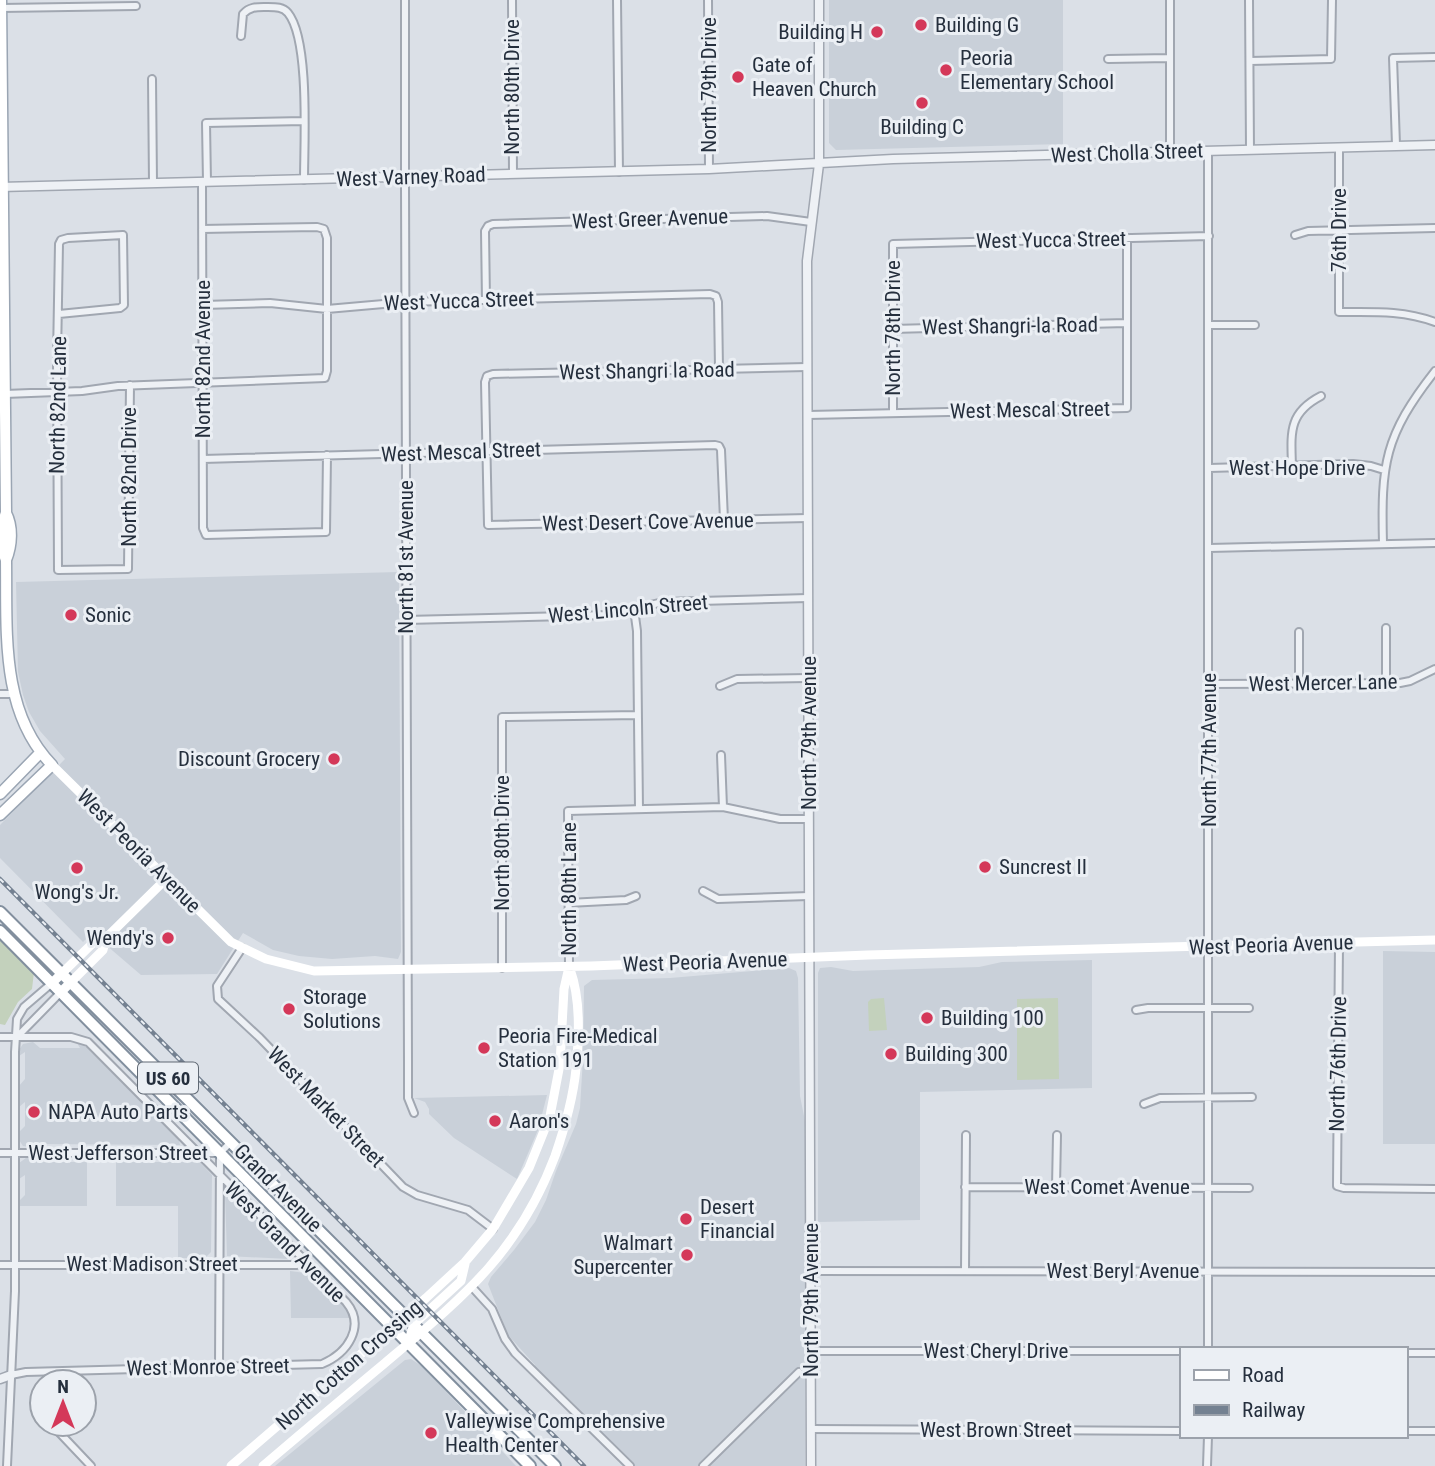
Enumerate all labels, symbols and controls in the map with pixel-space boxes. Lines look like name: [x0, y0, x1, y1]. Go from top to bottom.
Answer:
place label: Building G: [935, 13, 1019, 37]
street label: North 79th Drive: [697, 17, 721, 153]
marker: Building G: [913, 17, 929, 33]
street label: North 80th Drive: [500, 19, 524, 155]
place label: Building H: [778, 20, 863, 44]
marker: Building H: [869, 24, 885, 40]
place label: Peoria Elementary School: [960, 46, 1114, 94]
place label: Gate of Heaven Church: [752, 53, 877, 101]
marker: Peoria Elementary School: [938, 62, 954, 78]
marker: Gate of Heaven Church: [730, 69, 746, 85]
marker: Building C: [914, 95, 930, 111]
place label: Building C: [880, 115, 964, 139]
street label: West Cholla Street: [1050, 138, 1204, 168]
street label: West Varney Road: [336, 162, 486, 192]
street label: 76th Drive: [1327, 188, 1351, 272]
street label: West Greer Avenue: [572, 204, 729, 234]
street label: West Yucca Street: [976, 227, 1126, 253]
street label: North 78th Drive: [881, 260, 905, 396]
street label: North 82nd Avenue: [191, 280, 215, 438]
street label: West Yucca Street: [383, 286, 535, 316]
street label: West Shangri-la Road: [922, 312, 1098, 340]
street label: North 82nd Lane: [45, 336, 71, 474]
street label: West Shangri la Road: [559, 357, 735, 385]
street label: West Mescal Street: [950, 397, 1110, 423]
street label: North 82nd Drive: [117, 407, 141, 547]
street label: West Mescal Street: [381, 437, 541, 467]
street label: West Hope Drive: [1229, 456, 1365, 480]
street label: North 81st Avenue: [394, 480, 418, 634]
street label: West Desert Cove Avenue: [542, 508, 754, 536]
street label: West Lincoln Street: [547, 590, 709, 628]
place label: Sonic: [85, 603, 131, 627]
marker: Sonic: [63, 607, 79, 623]
street label: North 79th Avenue: [797, 656, 821, 810]
street label: West Mercer Lane: [1248, 670, 1398, 696]
street label: North 77th Avenue: [1197, 673, 1221, 827]
place label: Discount Grocery: [178, 747, 320, 771]
marker: Discount Grocery: [326, 751, 342, 767]
street label: North 80th Drive: [490, 775, 514, 911]
street label: West Peoria Avenue: [72, 784, 206, 918]
street label: North 80th Lane: [557, 822, 581, 956]
place label: Suncrest II: [999, 855, 1087, 879]
marker: Suncrest II: [977, 859, 993, 875]
marker: Wong's Jr.: [69, 860, 85, 876]
place label: Wong's Jr.: [35, 880, 119, 904]
place label: Wendy's: [87, 926, 154, 950]
marker: Wendy's: [160, 930, 176, 946]
street label: West Peoria Avenue: [1188, 930, 1354, 960]
street label: West Peoria Avenue: [622, 947, 788, 977]
place label: Storage Solutions: [303, 985, 381, 1033]
street label: North 76th Drive: [1325, 996, 1351, 1132]
marker: Storage Solutions: [281, 1001, 297, 1017]
place label: Building 100: [941, 1006, 1044, 1030]
marker: Building 100: [919, 1010, 935, 1026]
place label: Peoria Fire-Medical Station 191: [498, 1024, 658, 1072]
marker: Peoria Fire-Medical Station 191: [476, 1040, 492, 1056]
street label: West Market Street: [263, 1042, 389, 1172]
place label: Building 300: [905, 1042, 1008, 1066]
marker: Building 300: [883, 1046, 899, 1062]
road number: US 60: [138, 1062, 198, 1094]
place label: NAPA Auto Parts: [48, 1100, 188, 1124]
marker: NAPA Auto Parts: [26, 1104, 42, 1120]
place label: Aaron's: [509, 1109, 569, 1133]
marker: Aaron's: [487, 1113, 503, 1129]
street label: Grand Avenue: [229, 1139, 327, 1237]
street label: West Jefferson Street: [28, 1141, 208, 1165]
street label: West Comet Avenue: [1024, 1175, 1190, 1199]
street label: West Grand Avenue: [220, 1177, 350, 1307]
place label: Desert Financial: [700, 1195, 775, 1243]
marker: Desert Financial: [678, 1211, 694, 1227]
street label: North 79th Avenue: [799, 1223, 823, 1377]
place label: Walmart Supercenter: [573, 1231, 673, 1279]
marker: Walmart Supercenter: [679, 1247, 695, 1263]
street label: West Madison Street: [66, 1252, 238, 1276]
street label: West Beryl Avenue: [1047, 1259, 1200, 1283]
street label: North Cotton Crossing: [271, 1295, 427, 1435]
street label: West Cheryl Drive: [924, 1339, 1069, 1363]
legend: [1180, 1347, 1407, 1438]
street label: West Monroe Street: [126, 1354, 290, 1380]
text: Road: [1242, 1363, 1284, 1387]
north arrow: [28, 1368, 98, 1438]
text: N: [57, 1375, 69, 1398]
text: Railway: [1242, 1398, 1305, 1422]
place label: Valleywise Comprehensive Health Center: [445, 1409, 665, 1457]
street label: West Brown Street: [920, 1418, 1072, 1442]
marker: Valleywise Comprehensive Health Center: [423, 1425, 439, 1441]

